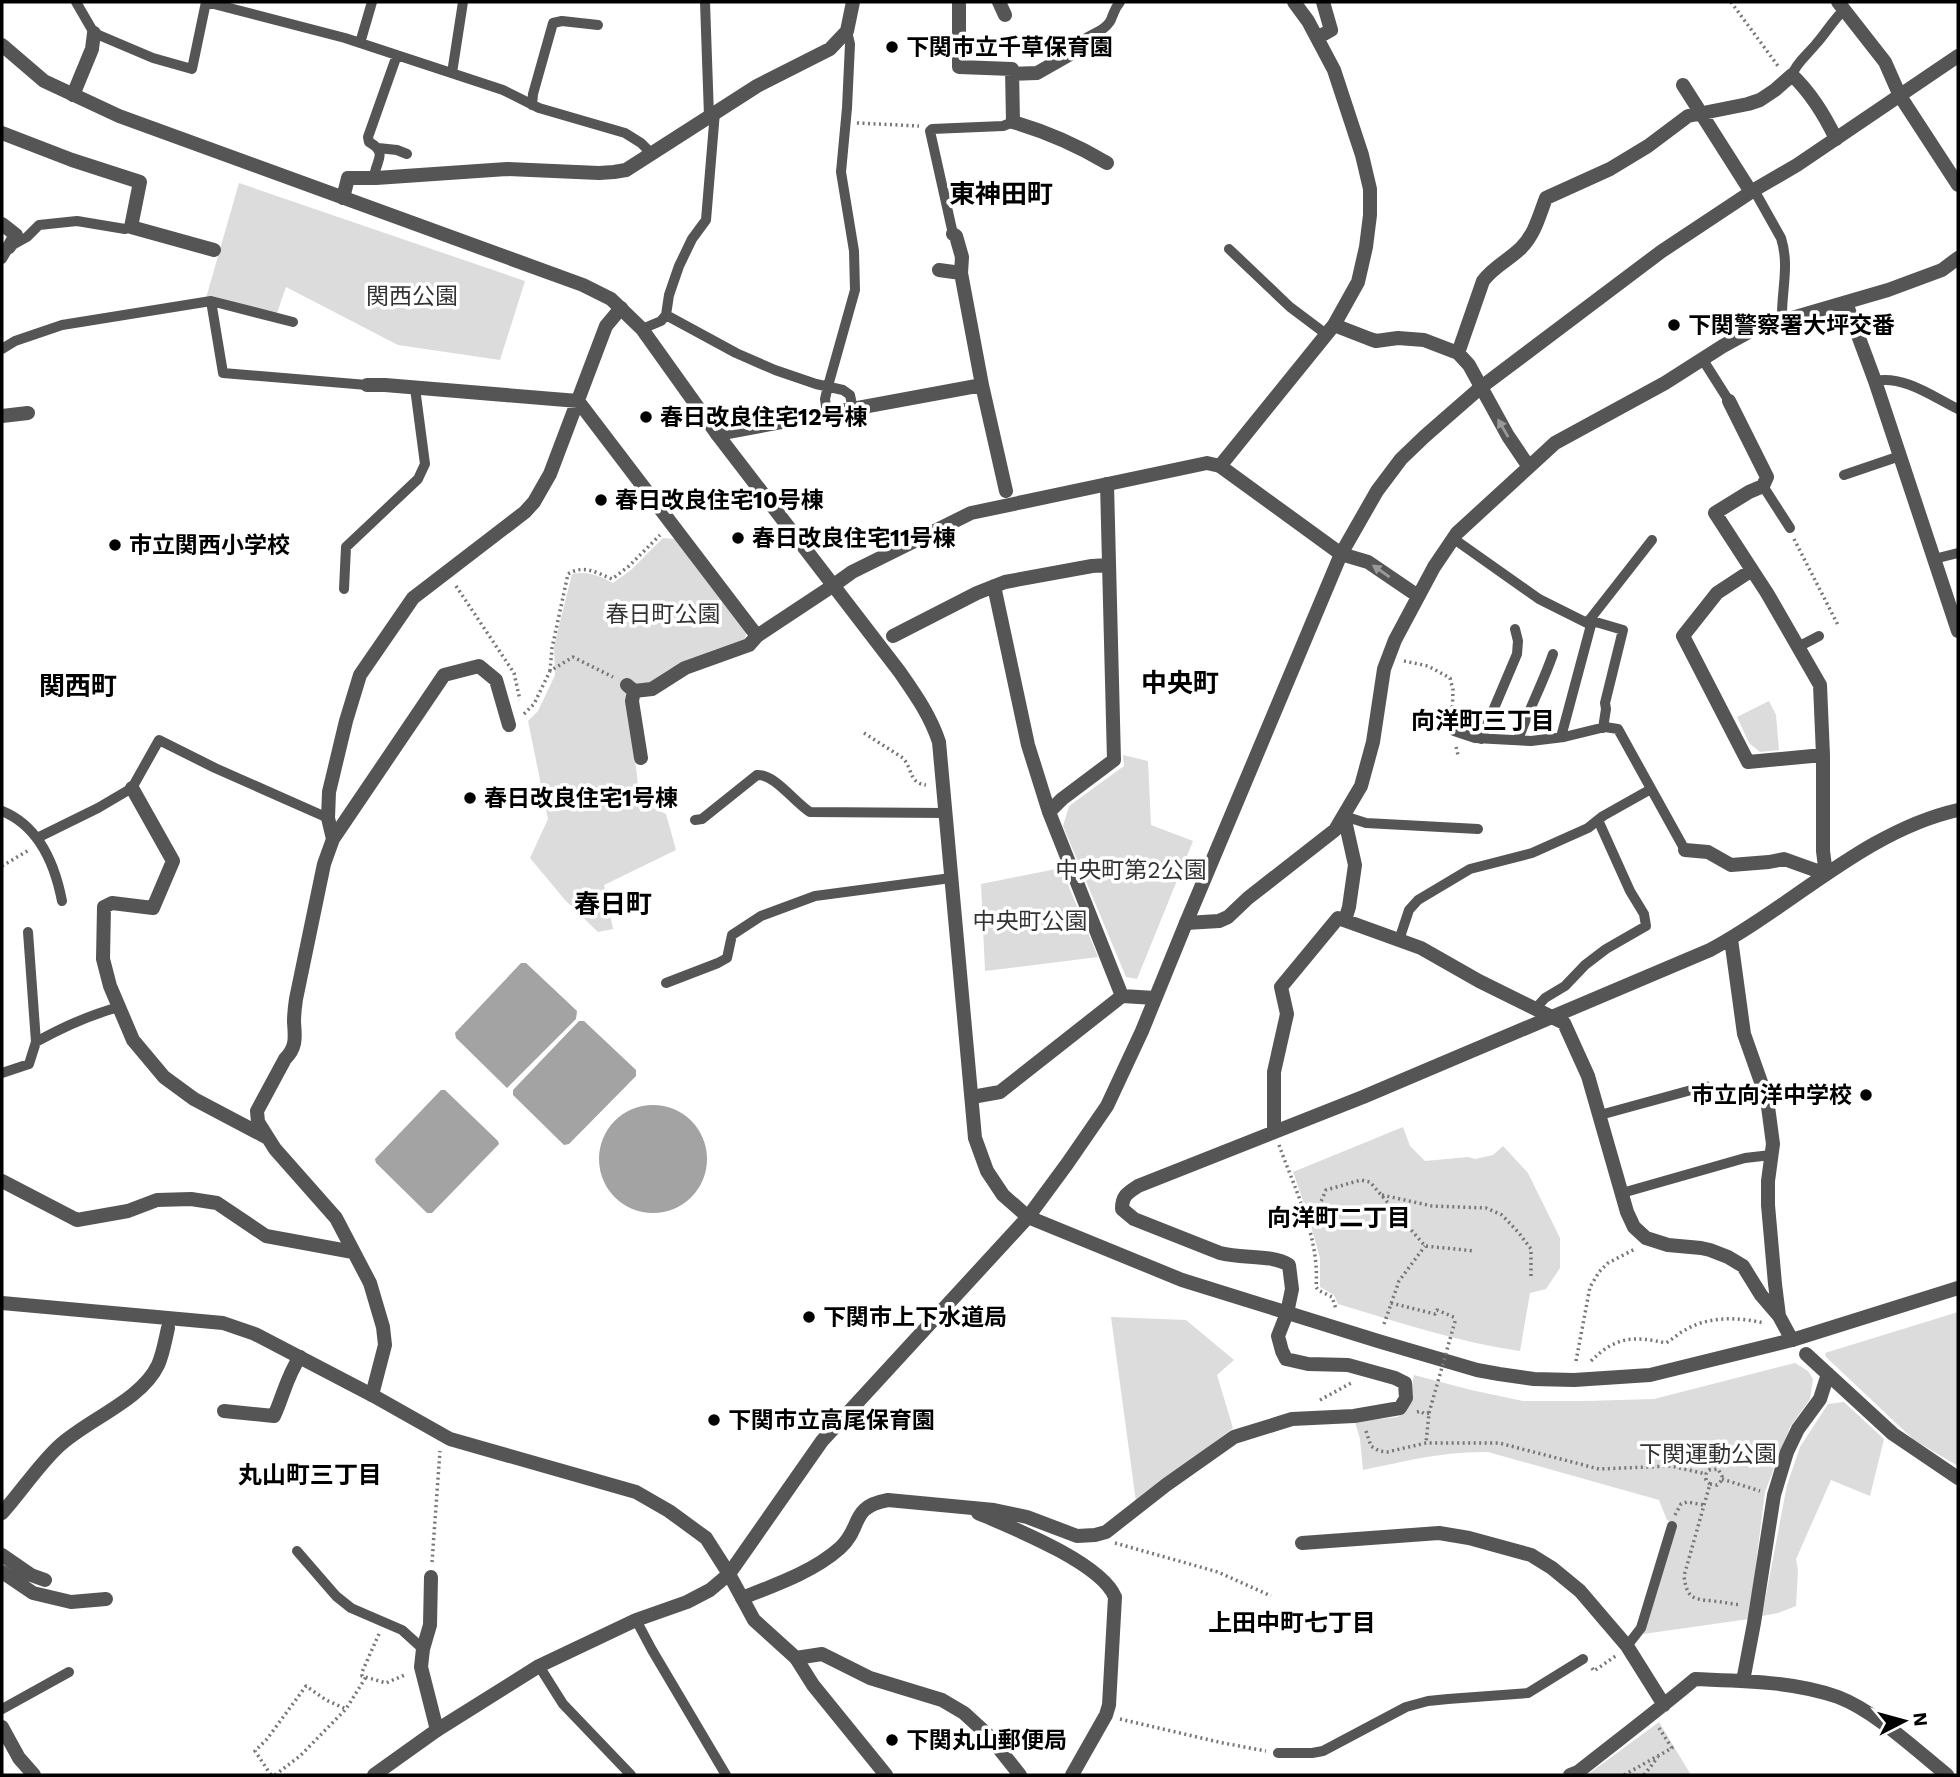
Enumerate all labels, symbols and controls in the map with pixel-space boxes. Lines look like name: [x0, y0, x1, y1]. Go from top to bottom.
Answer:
place label: 下関市立千草保育園: [906, 34, 1113, 61]
marker: 下関市立千草保育園: [884, 39, 900, 55]
district label: 東神田町: [949, 179, 1053, 209]
park label: 関西公園: [366, 283, 458, 310]
place label: 下関警察署大坪交番: [1688, 312, 1895, 339]
marker: 下関警察署大坪交番: [1666, 317, 1682, 333]
place label: 春日改良住宅12号棟: [660, 404, 868, 431]
marker: 春日改良住宅12号棟: [638, 409, 654, 425]
one-way arrow: [1498, 418, 1510, 438]
place label: 春日改良住宅10号棟: [615, 487, 824, 514]
marker: 春日改良住宅10号棟: [593, 492, 609, 508]
place label: 春日改良住宅11号棟: [752, 525, 956, 552]
marker: 春日改良住宅11号棟: [730, 530, 746, 546]
place label: 市立関西小学校: [129, 532, 290, 559]
marker: 市立関西小学校: [107, 537, 123, 553]
one-way arrow: [1372, 564, 1390, 578]
park label: 春日町公園: [606, 601, 721, 628]
district label: 中央町: [1141, 668, 1219, 698]
district label: 関西町: [39, 671, 117, 701]
district label: 向洋町三丁目: [1411, 707, 1555, 735]
place label: 春日改良住宅1号棟: [484, 785, 678, 812]
marker: 春日改良住宅1号棟: [462, 790, 478, 806]
park label: 中央町第2公園: [1055, 857, 1207, 884]
district label: 春日町: [574, 889, 652, 919]
park label: 中央町公園: [973, 908, 1088, 935]
place label: 市立向洋中学校: [1691, 1082, 1852, 1109]
marker: 市立向洋中学校: [1858, 1087, 1874, 1103]
district label: 向洋町二丁目: [1267, 1204, 1411, 1232]
place label: 下関市上下水道局: [823, 1304, 1007, 1331]
marker: 下関市上下水道局: [801, 1309, 817, 1325]
place label: 下関市立高尾保育園: [728, 1407, 935, 1434]
marker: 下関市立高尾保育園: [706, 1412, 722, 1428]
park label: 下関運動公園: [1639, 1441, 1777, 1468]
district label: 丸山町三丁目: [238, 1461, 382, 1489]
district label: 上田中町七丁目: [1208, 1609, 1376, 1637]
north arrow: [1869, 1686, 1939, 1756]
text: N: [1908, 1711, 1933, 1727]
place label: 下関丸山郵便局: [906, 1727, 1067, 1754]
marker: 下関丸山郵便局: [884, 1732, 900, 1748]

